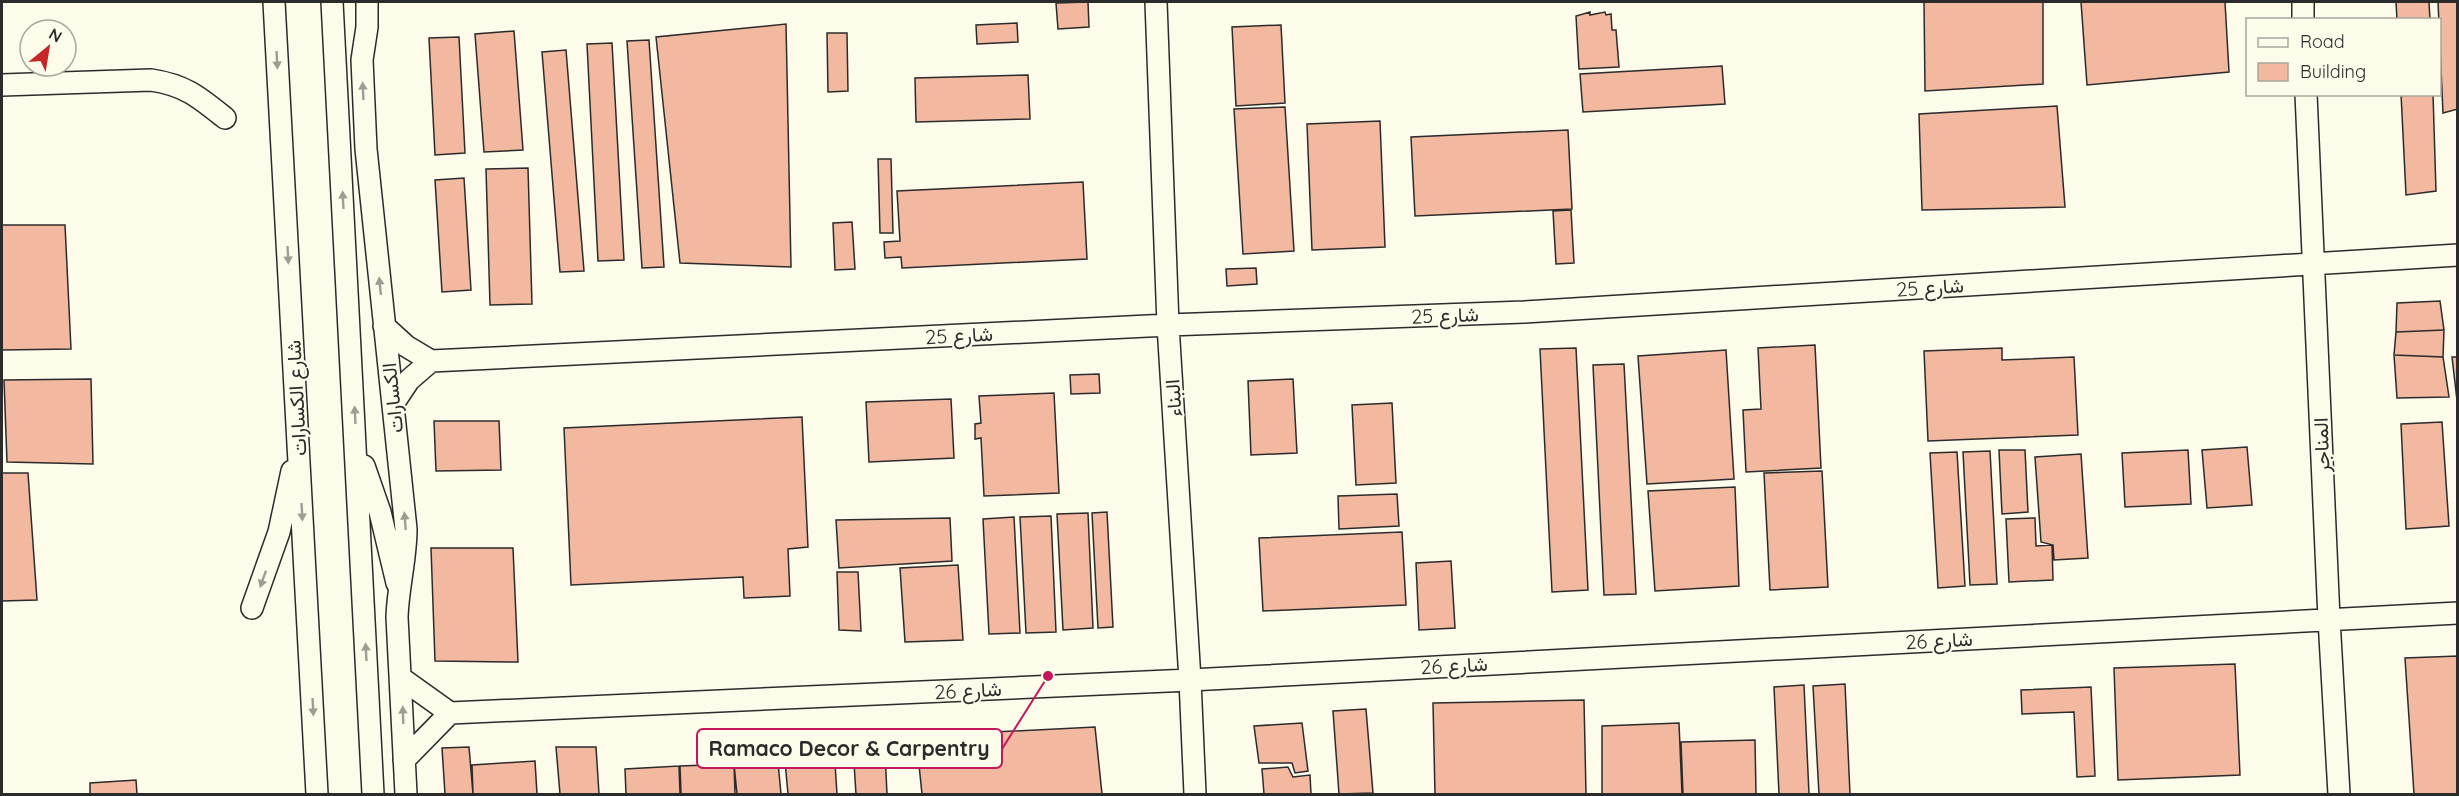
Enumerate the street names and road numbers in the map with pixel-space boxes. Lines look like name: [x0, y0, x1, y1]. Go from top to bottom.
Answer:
street label: شارع 25: [1895, 272, 1965, 304]
street label: شارع 25: [1411, 301, 1479, 331]
street label: شارع 25: [925, 321, 994, 351]
street label: شارع الكسارات: [280, 339, 314, 457]
street label: الكسارات: [376, 362, 409, 434]
street label: البناء: [1159, 378, 1187, 418]
street label: المناجر: [2308, 417, 2335, 474]
street label: شارع 26: [1905, 626, 1973, 656]
street label: شارع 26: [1420, 651, 1488, 681]
street label: شارع 26: [934, 676, 1002, 706]

